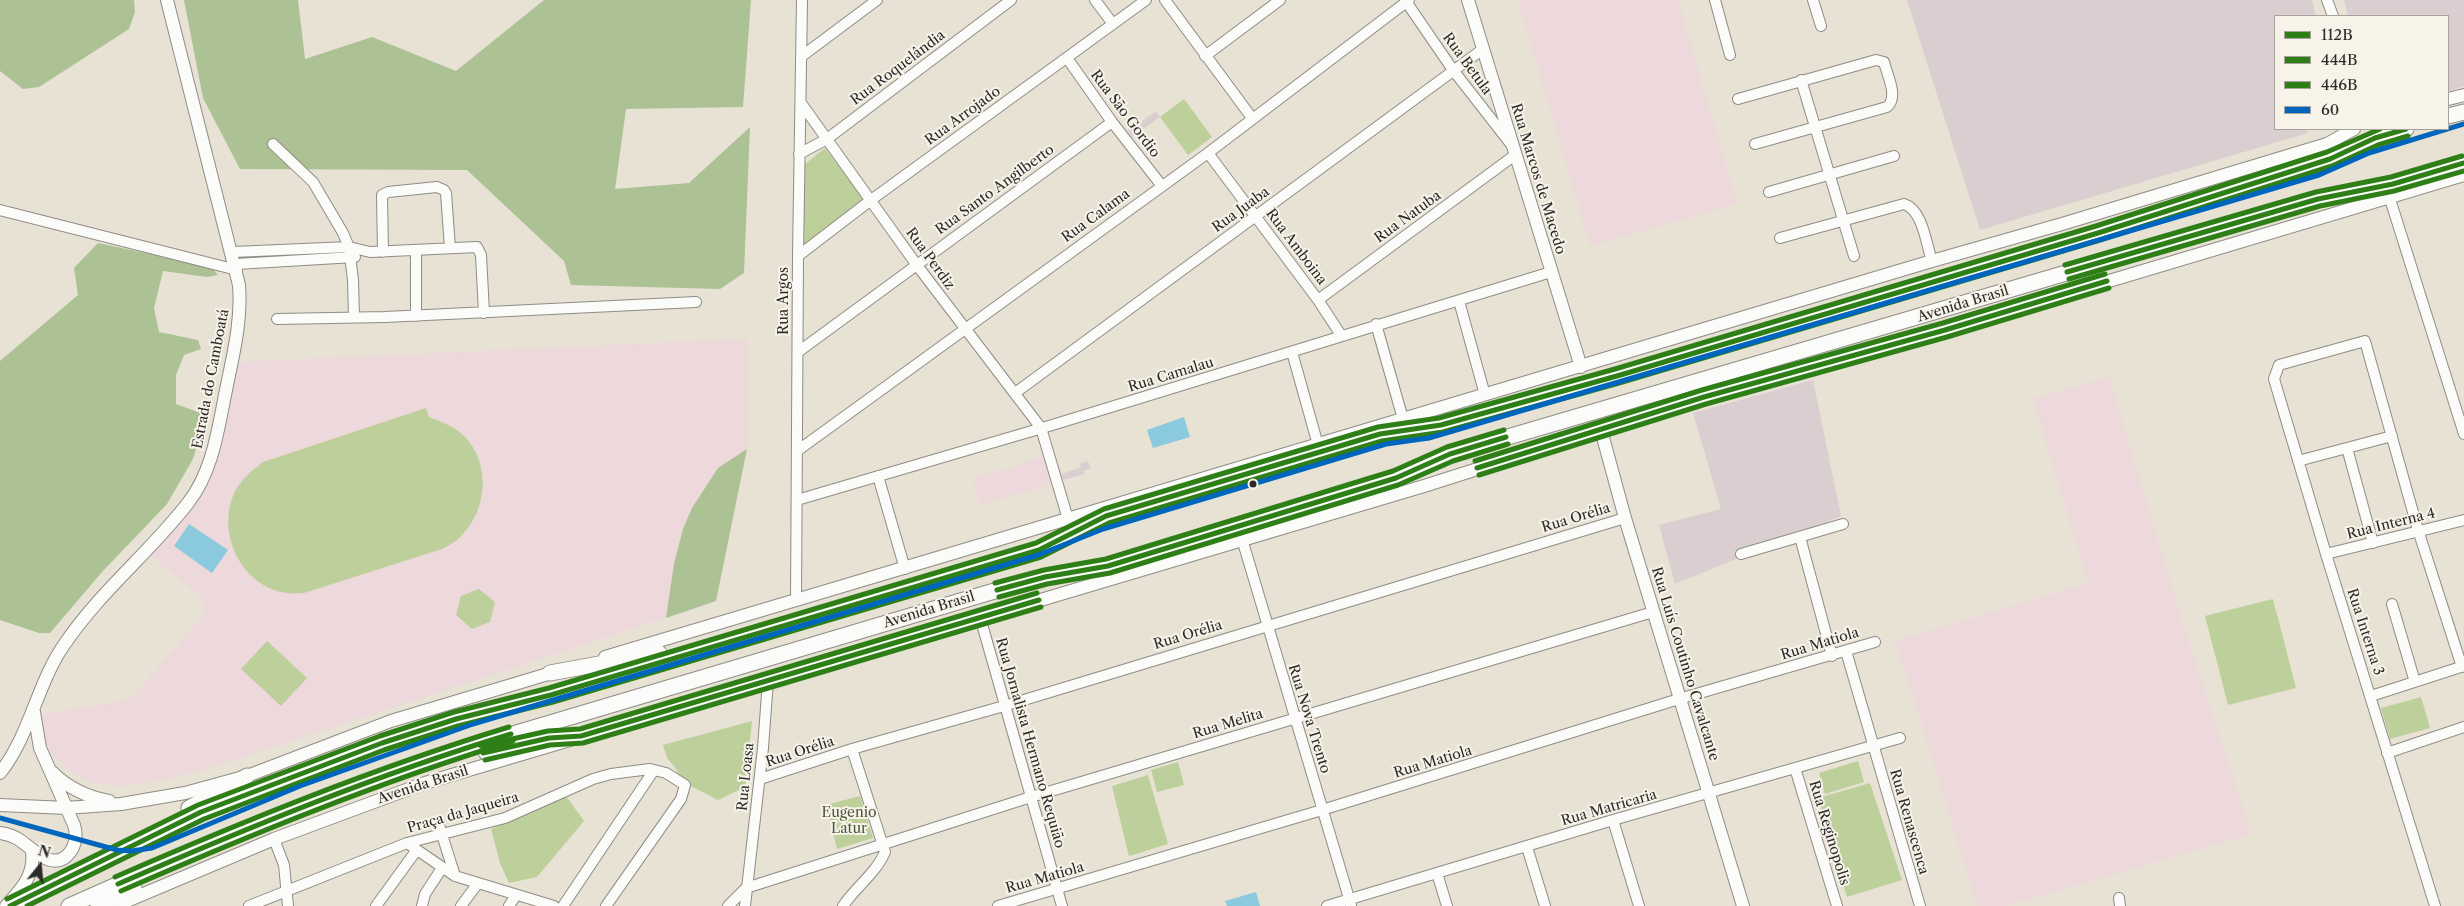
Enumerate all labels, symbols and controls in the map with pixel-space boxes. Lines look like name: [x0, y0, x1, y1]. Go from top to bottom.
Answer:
legend: [2274, 15, 2449, 130]
text: 112B: [2321, 25, 2353, 44]
street label: Rua Roquelândia: [847, 27, 949, 109]
street label: Rua Betula: [1439, 30, 1495, 98]
text: 444B: [2321, 50, 2358, 69]
street label: Rua São Gordio: [1087, 67, 1163, 161]
text: 446B: [2321, 75, 2358, 94]
street label: Rua Arrojado: [922, 83, 1004, 149]
text: 60: [2321, 100, 2339, 119]
street label: Rua Marcos de Macedo: [1507, 102, 1569, 256]
street label: Rua Santo Angilberto: [932, 141, 1058, 239]
street label: Rua Juaba: [1209, 184, 1273, 236]
street label: Rua Calama: [1059, 186, 1133, 246]
street label: Rua Natuba: [1372, 187, 1444, 247]
street label: Rua Amboina: [1262, 206, 1330, 288]
street label: Rua Perdiz: [902, 225, 958, 293]
street label: Rua Argos: [776, 267, 792, 335]
street label: Avenida Brasil: [1915, 282, 2011, 326]
street label: Estrada do Camboatá: [189, 308, 233, 450]
street label: Rua Camalau: [1126, 354, 1216, 396]
unlabelled marker: [1248, 479, 1258, 489]
street label: Rua Orélia: [1540, 500, 1612, 536]
street label: Rua Interna 4: [2345, 505, 2437, 543]
street label: Rua Luís Coutinho Cavalcante: [1647, 565, 1723, 763]
street label: Rua Interna 3: [2343, 586, 2387, 678]
street label: Avenida Brasil: [881, 588, 977, 632]
street label: Rua Orélia: [1152, 617, 1224, 653]
street label: Rua Matiola: [1779, 624, 1861, 664]
street label: Rua Jornalista Hermano Requião: [992, 636, 1068, 850]
street label: Rua Nova Trento: [1284, 662, 1334, 776]
street label: Rua Melita: [1191, 705, 1265, 743]
street label: Rua Orélia: [764, 733, 836, 771]
street label: Rua Loasa: [734, 742, 758, 812]
street label: Rua Matiola: [1392, 742, 1474, 782]
street label: Avenida Brasil: [375, 762, 471, 808]
street label: Rua Renascenca: [1886, 767, 1932, 877]
street label: Rua Reginopolis: [1805, 779, 1853, 887]
street label: Rua Matricaria: [1559, 786, 1659, 830]
street label: Praça da Jaqueira: [405, 789, 521, 837]
park label: Eugenio Latur: [821, 805, 877, 838]
north arrow: [15, 841, 65, 891]
text: N: [36, 841, 53, 862]
street label: Rua Matiola: [1004, 859, 1086, 897]

